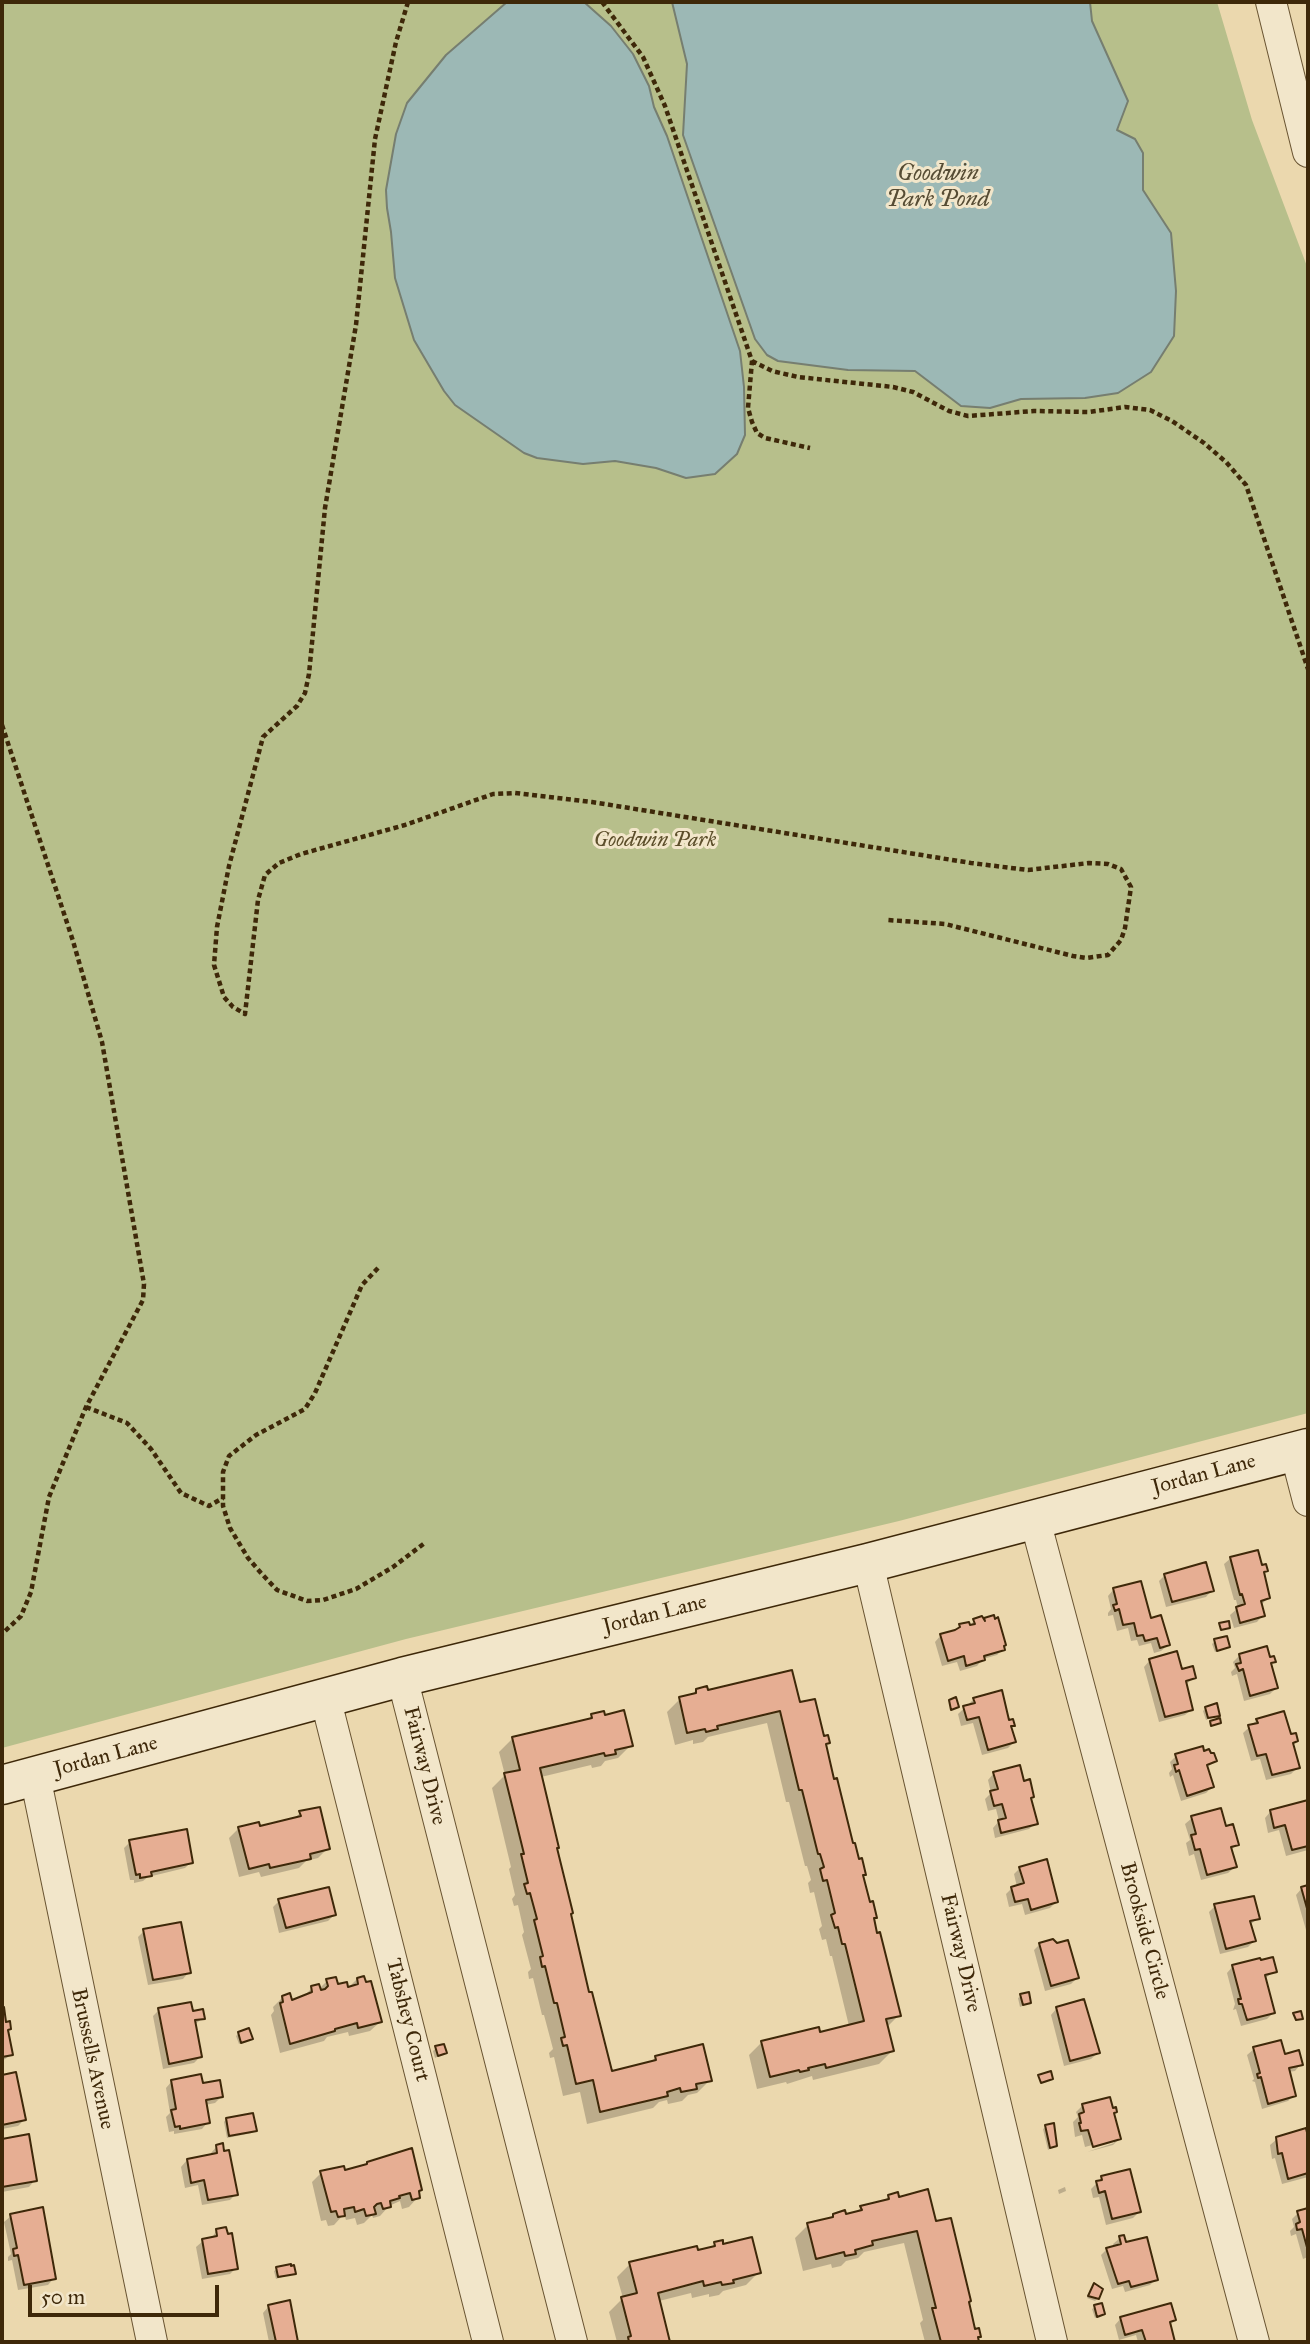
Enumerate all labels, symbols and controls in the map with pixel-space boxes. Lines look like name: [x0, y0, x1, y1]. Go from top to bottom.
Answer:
water label: Goodwin Park Pond: [886, 160, 990, 214]
park label: Goodwin Park: [594, 828, 716, 854]
street label: Jordan Lane: [1149, 1449, 1259, 1501]
street label: Jordan Lane: [600, 1590, 710, 1640]
street label: Fairway Drive: [397, 1704, 451, 1828]
street label: Jordan Lane: [51, 1731, 161, 1783]
street label: Brookside Circle: [1114, 1860, 1174, 2002]
street label: Fairway Drive: [934, 1891, 986, 2015]
street label: Tabshey Court: [380, 1956, 434, 2084]
street label: Brussells Avenue: [65, 1986, 119, 2132]
scale bar: [32, 2270, 222, 2314]
text: 50 m: [41, 2284, 85, 2310]

